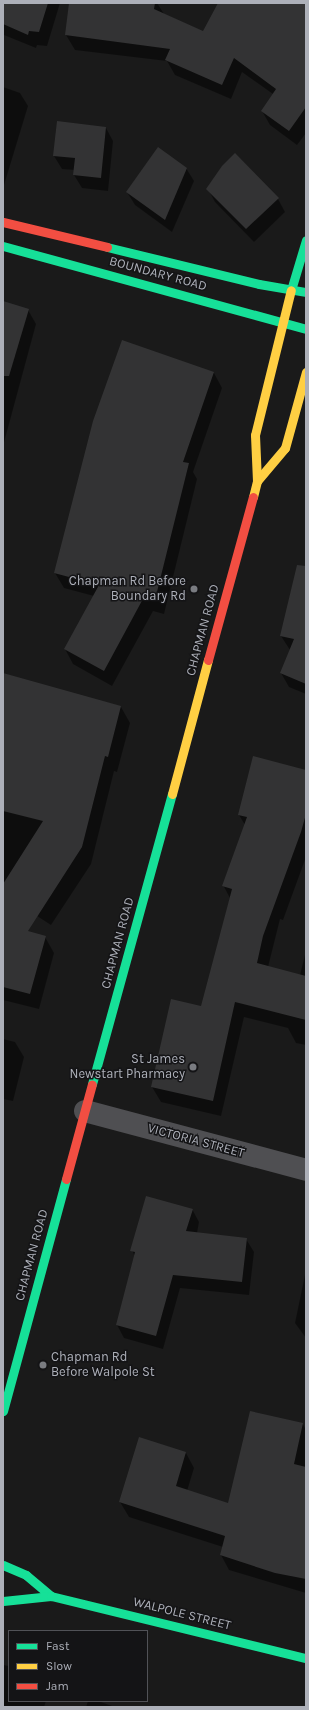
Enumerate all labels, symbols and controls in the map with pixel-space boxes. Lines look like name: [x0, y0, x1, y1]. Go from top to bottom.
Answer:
street label: BOUNDARY ROAD: [107, 253, 209, 295]
place label: Chapman Rd Before Boundary Rd: [69, 574, 186, 605]
street label: CHAPMAN ROAD: [183, 582, 223, 678]
marker: Chapman Rd Before Boundary Rd: [189, 584, 199, 594]
street label: CHAPMAN ROAD: [98, 895, 138, 991]
place label: St James Newstart Pharmacy: [69, 1052, 185, 1083]
marker: St James Newstart Pharmacy: [188, 1062, 198, 1072]
street label: VICTORIA STREET: [146, 1121, 246, 1161]
street label: CHAPMAN ROAD: [12, 1207, 52, 1303]
place label: Chapman Rd Before Walpole St: [51, 1350, 155, 1381]
marker: Chapman Rd Before Walpole St: [38, 1360, 48, 1370]
street label: WALPOLE STREET: [131, 1594, 233, 1634]
legend: [8, 1630, 148, 1702]
text: Fast: [46, 1639, 69, 1653]
text: Slow: [46, 1659, 72, 1673]
text: Jam: [46, 1679, 69, 1693]

